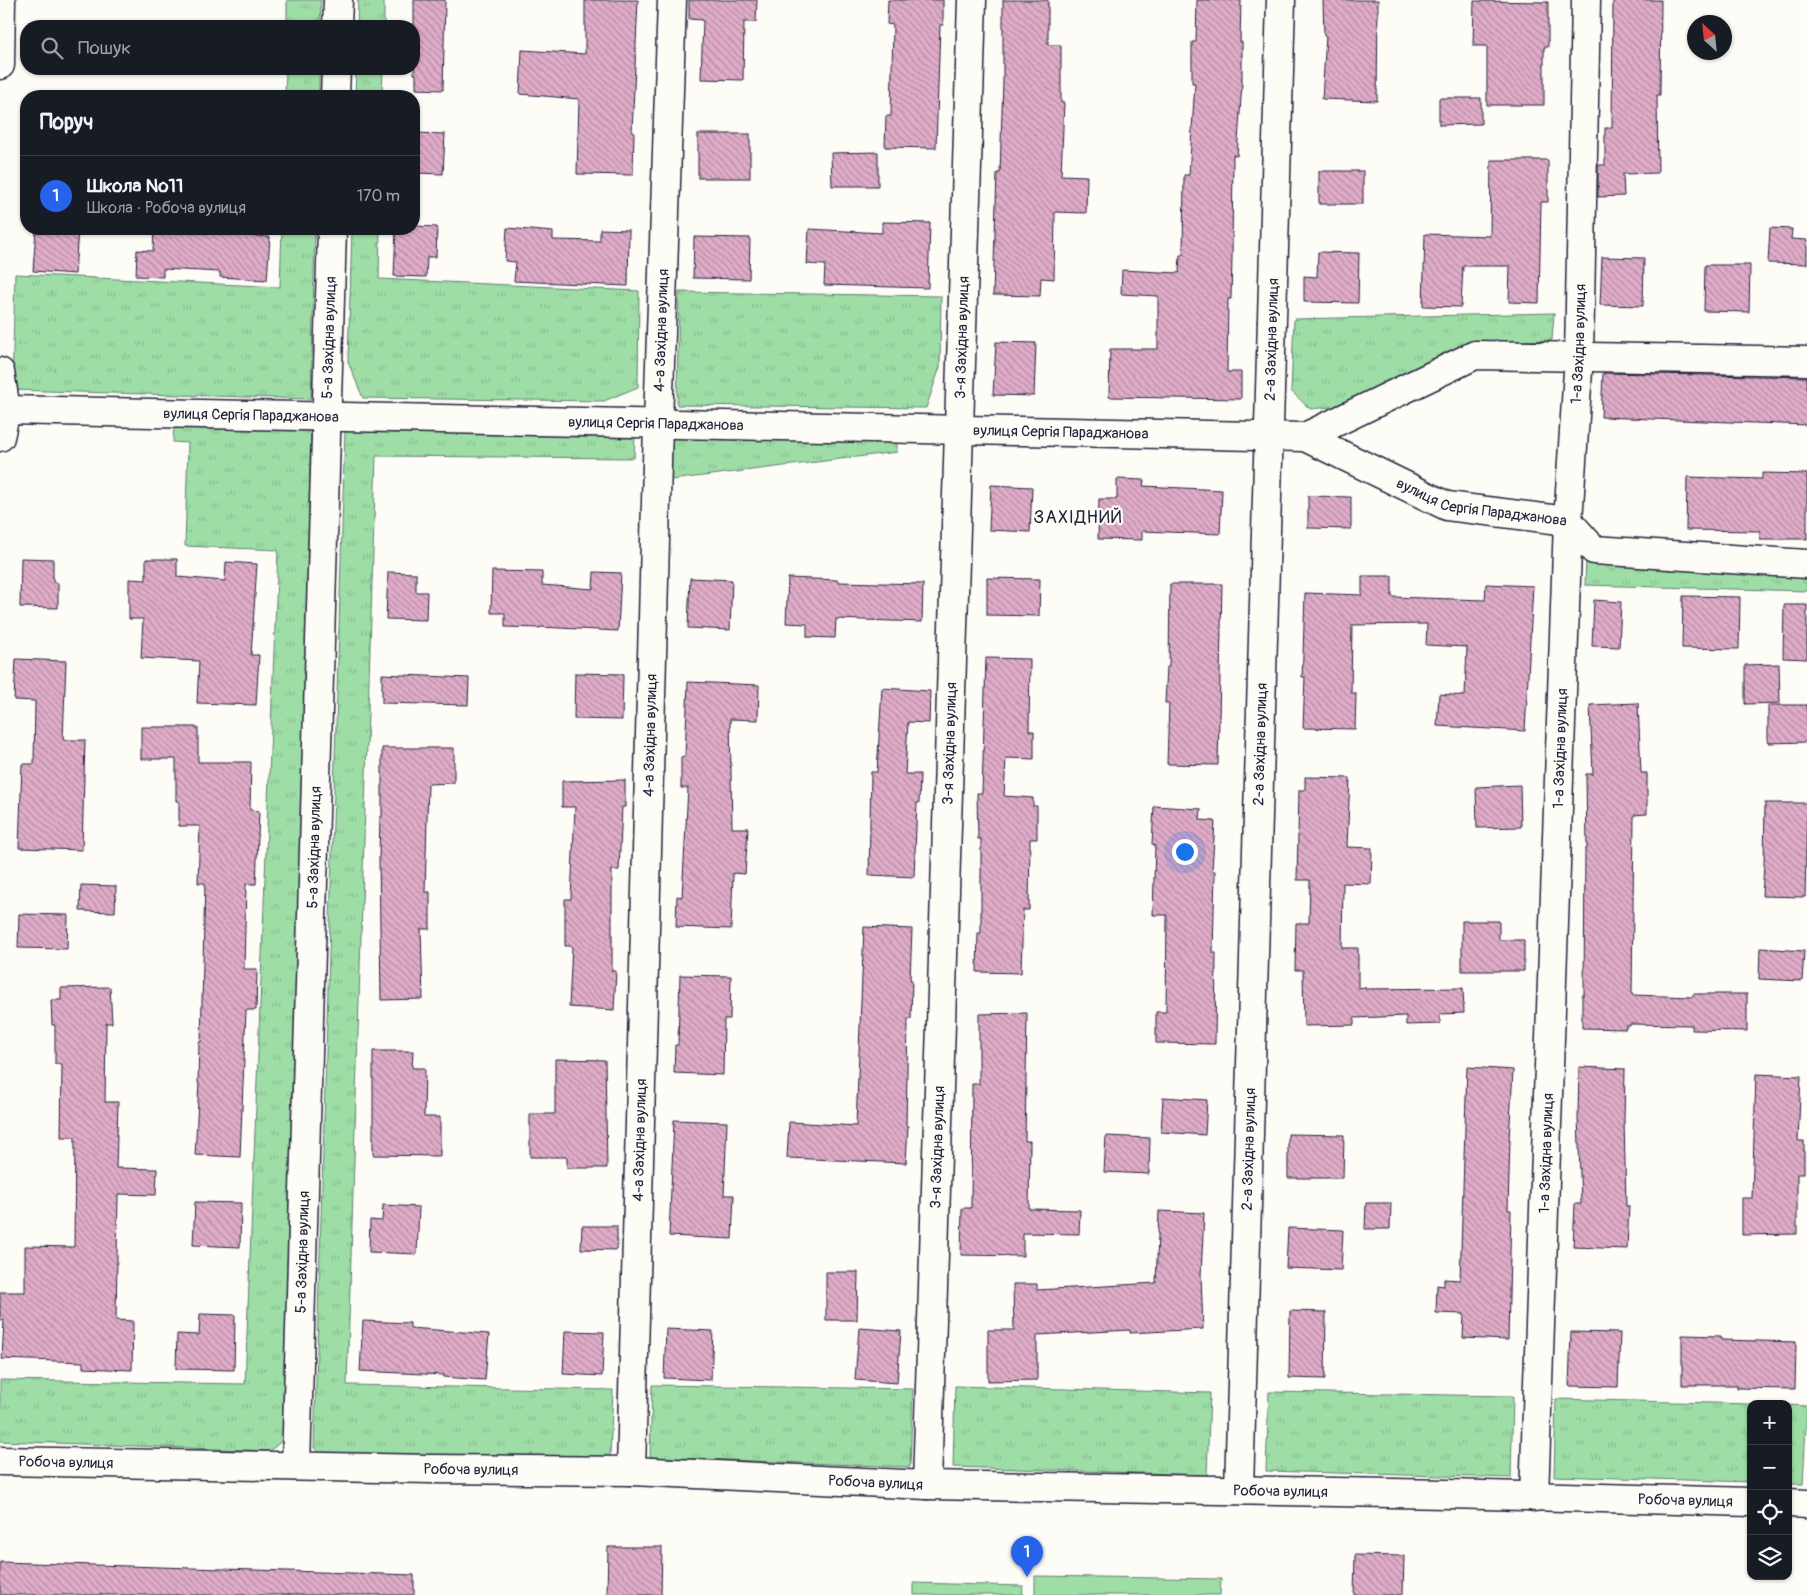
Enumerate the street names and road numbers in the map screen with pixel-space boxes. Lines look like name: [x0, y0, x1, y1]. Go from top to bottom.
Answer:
street label: 4-а Західна вулиця: [650, 269, 673, 392]
street label: 5-а Західна вулиця: [318, 276, 340, 399]
street label: 3-я Західна вулиця: [950, 276, 973, 399]
street label: 2-а Західна вулиця: [1260, 278, 1283, 401]
street label: 1-а Західна вулиця: [1566, 284, 1590, 405]
street label: вулиця Сергія Параджанова: [163, 404, 339, 426]
street label: вулиця Сергія Параджанова: [568, 412, 744, 435]
street label: вулиця Сергія Параджанова: [973, 421, 1149, 443]
street label: вулиця Сергія Параджанова: [1393, 473, 1568, 530]
street label: 4-а Західна вулиця: [639, 673, 661, 797]
street label: 3-я Західна вулиця: [938, 682, 961, 805]
street label: 2-а Західна вулиця: [1249, 683, 1271, 806]
street label: 1-а Західна вулиця: [1548, 688, 1572, 809]
street label: 5-а Західна вулиця: [303, 786, 325, 909]
street label: 4-а Західна вулиця: [628, 1078, 651, 1202]
street label: 3-я Західна вулиця: [926, 1085, 949, 1209]
street label: 2-а Західна вулиця: [1237, 1087, 1260, 1211]
street label: 1-а Західна вулиця: [1534, 1093, 1558, 1214]
street label: 5-а Західна вулиця: [291, 1191, 314, 1314]
street label: Робоча вулиця: [18, 1452, 114, 1473]
street label: Робоча вулиця: [423, 1459, 518, 1479]
street label: Робоча вулиця: [828, 1471, 923, 1494]
street label: Робоча вулиця: [1233, 1481, 1328, 1501]
street label: Робоча вулиця: [1638, 1490, 1733, 1511]

